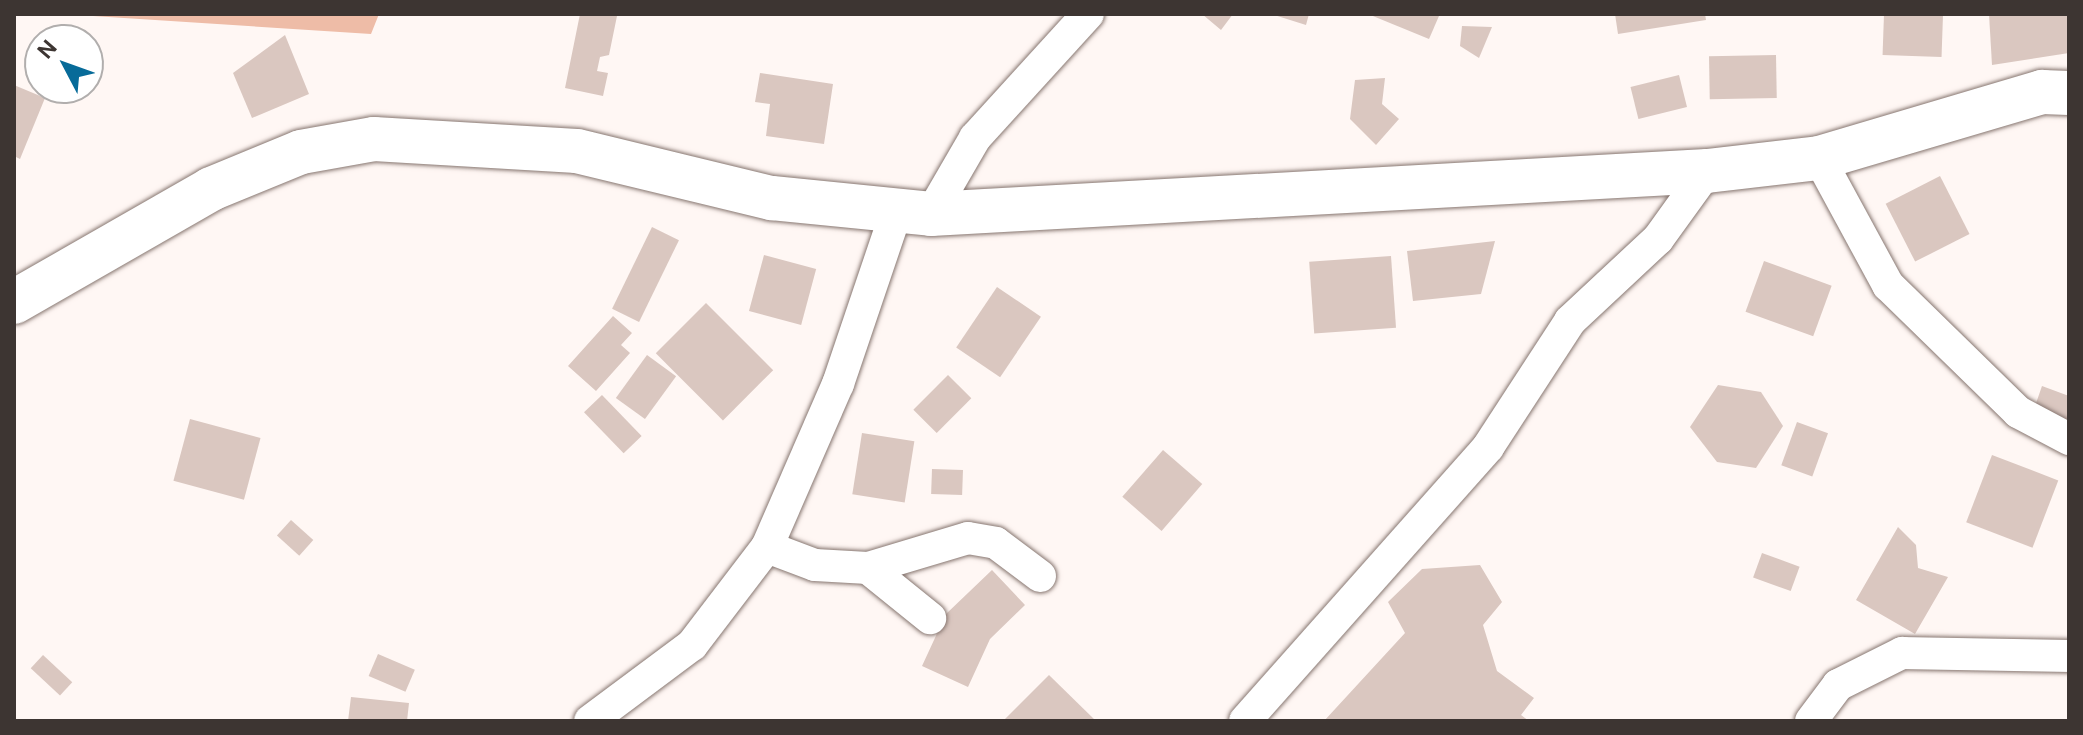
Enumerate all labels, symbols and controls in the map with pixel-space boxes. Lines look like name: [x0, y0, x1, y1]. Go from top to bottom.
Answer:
north arrow: [24, 24, 104, 104]
text: N: [31, 34, 63, 65]

